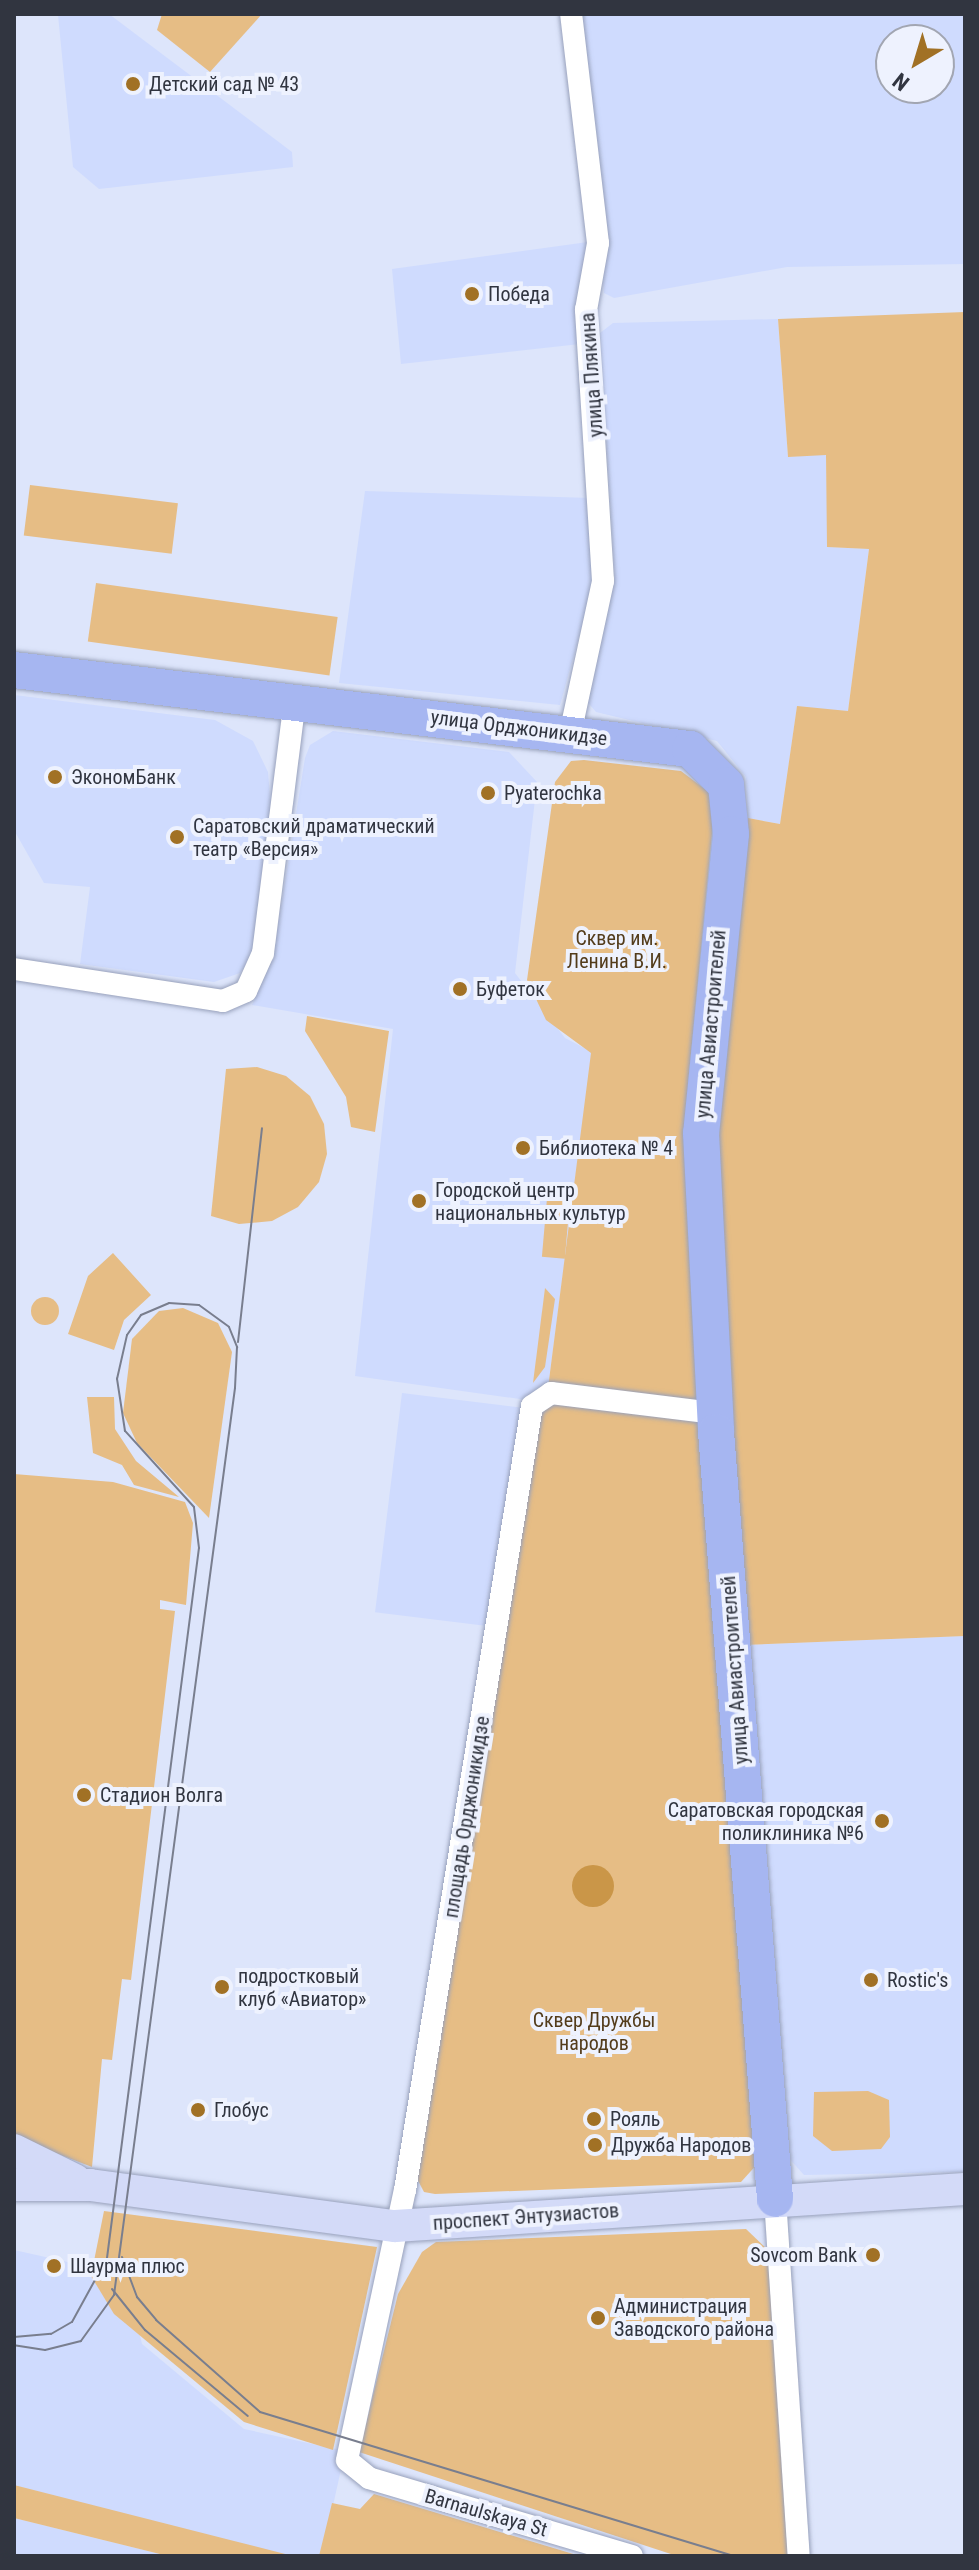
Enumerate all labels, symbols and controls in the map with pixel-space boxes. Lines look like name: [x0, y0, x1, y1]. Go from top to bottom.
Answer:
north arrow: [875, 24, 955, 104]
text: N: [888, 68, 914, 96]
place label: Детский сад № 43: [149, 72, 299, 96]
marker: Детский сад № 43: [124, 75, 142, 93]
place label: Победа: [488, 282, 550, 306]
marker: Победа: [463, 285, 481, 303]
street label: улица Плякина: [576, 312, 608, 438]
street label: улица Орджоникидзе: [429, 705, 609, 751]
place label: ЭкономБанк: [71, 765, 176, 789]
marker: ЭкономБанк: [46, 768, 64, 786]
place label: Pyaterochka: [504, 781, 602, 805]
marker: Pyaterochka: [479, 784, 497, 802]
place label: Саратовский драматический театр «Версия»: [193, 814, 435, 861]
marker: Саратовский драматический театр «Версия»: [168, 828, 186, 846]
park label: Сквер им. Ленина В.И.: [567, 926, 667, 973]
street label: улица Авиастроителей: [691, 929, 731, 1119]
place label: Буфеток: [476, 977, 545, 1001]
marker: Буфеток: [451, 980, 469, 998]
place label: Библиотека № 4: [539, 1136, 673, 1160]
marker: Библиотека № 4: [514, 1139, 532, 1157]
place label: Городской центр национальных культур: [435, 1178, 626, 1225]
marker: Городской центр национальных культур: [410, 1192, 428, 1210]
street label: улица Авиастроителей: [716, 1575, 754, 1765]
street label: площадь Орджоникидзе: [439, 1714, 495, 1920]
place label: Стадион Волга: [100, 1783, 223, 1807]
marker: Стадион Волга: [75, 1786, 93, 1804]
place label: Саратовская городская поликлиника №6: [668, 1798, 864, 1845]
marker: Саратовская городская поликлиника №6: [871, 1810, 893, 1832]
place label: подростковый клуб «Авиатор»: [238, 1964, 366, 2011]
place label: Rostic's: [887, 1968, 948, 1992]
marker: Rostic's: [862, 1971, 880, 1989]
marker: подростковый клуб «Авиатор»: [213, 1978, 231, 1996]
park label: Сквер Дружбы народов: [533, 2008, 655, 2055]
place label: Глобус: [214, 2098, 269, 2122]
marker: Глобус: [189, 2101, 207, 2119]
place label: Рояль: [610, 2107, 660, 2131]
marker: Рояль: [585, 2110, 603, 2128]
place label: Дружба Народов: [611, 2133, 751, 2157]
marker: Дружба Народов: [586, 2136, 604, 2154]
street label: проспект Энтузиастов: [432, 2199, 620, 2235]
place label: Sovcom Bank: [750, 2243, 857, 2267]
marker: Sovcom Bank: [864, 2246, 882, 2264]
place label: Шаурма плюс: [70, 2254, 185, 2278]
marker: Шаурма плюс: [45, 2257, 63, 2275]
place label: Администрация Заводского района: [614, 2294, 774, 2341]
marker: Администрация Заводского района: [589, 2309, 607, 2327]
street label: Barnaulskaya St: [422, 2484, 550, 2542]

